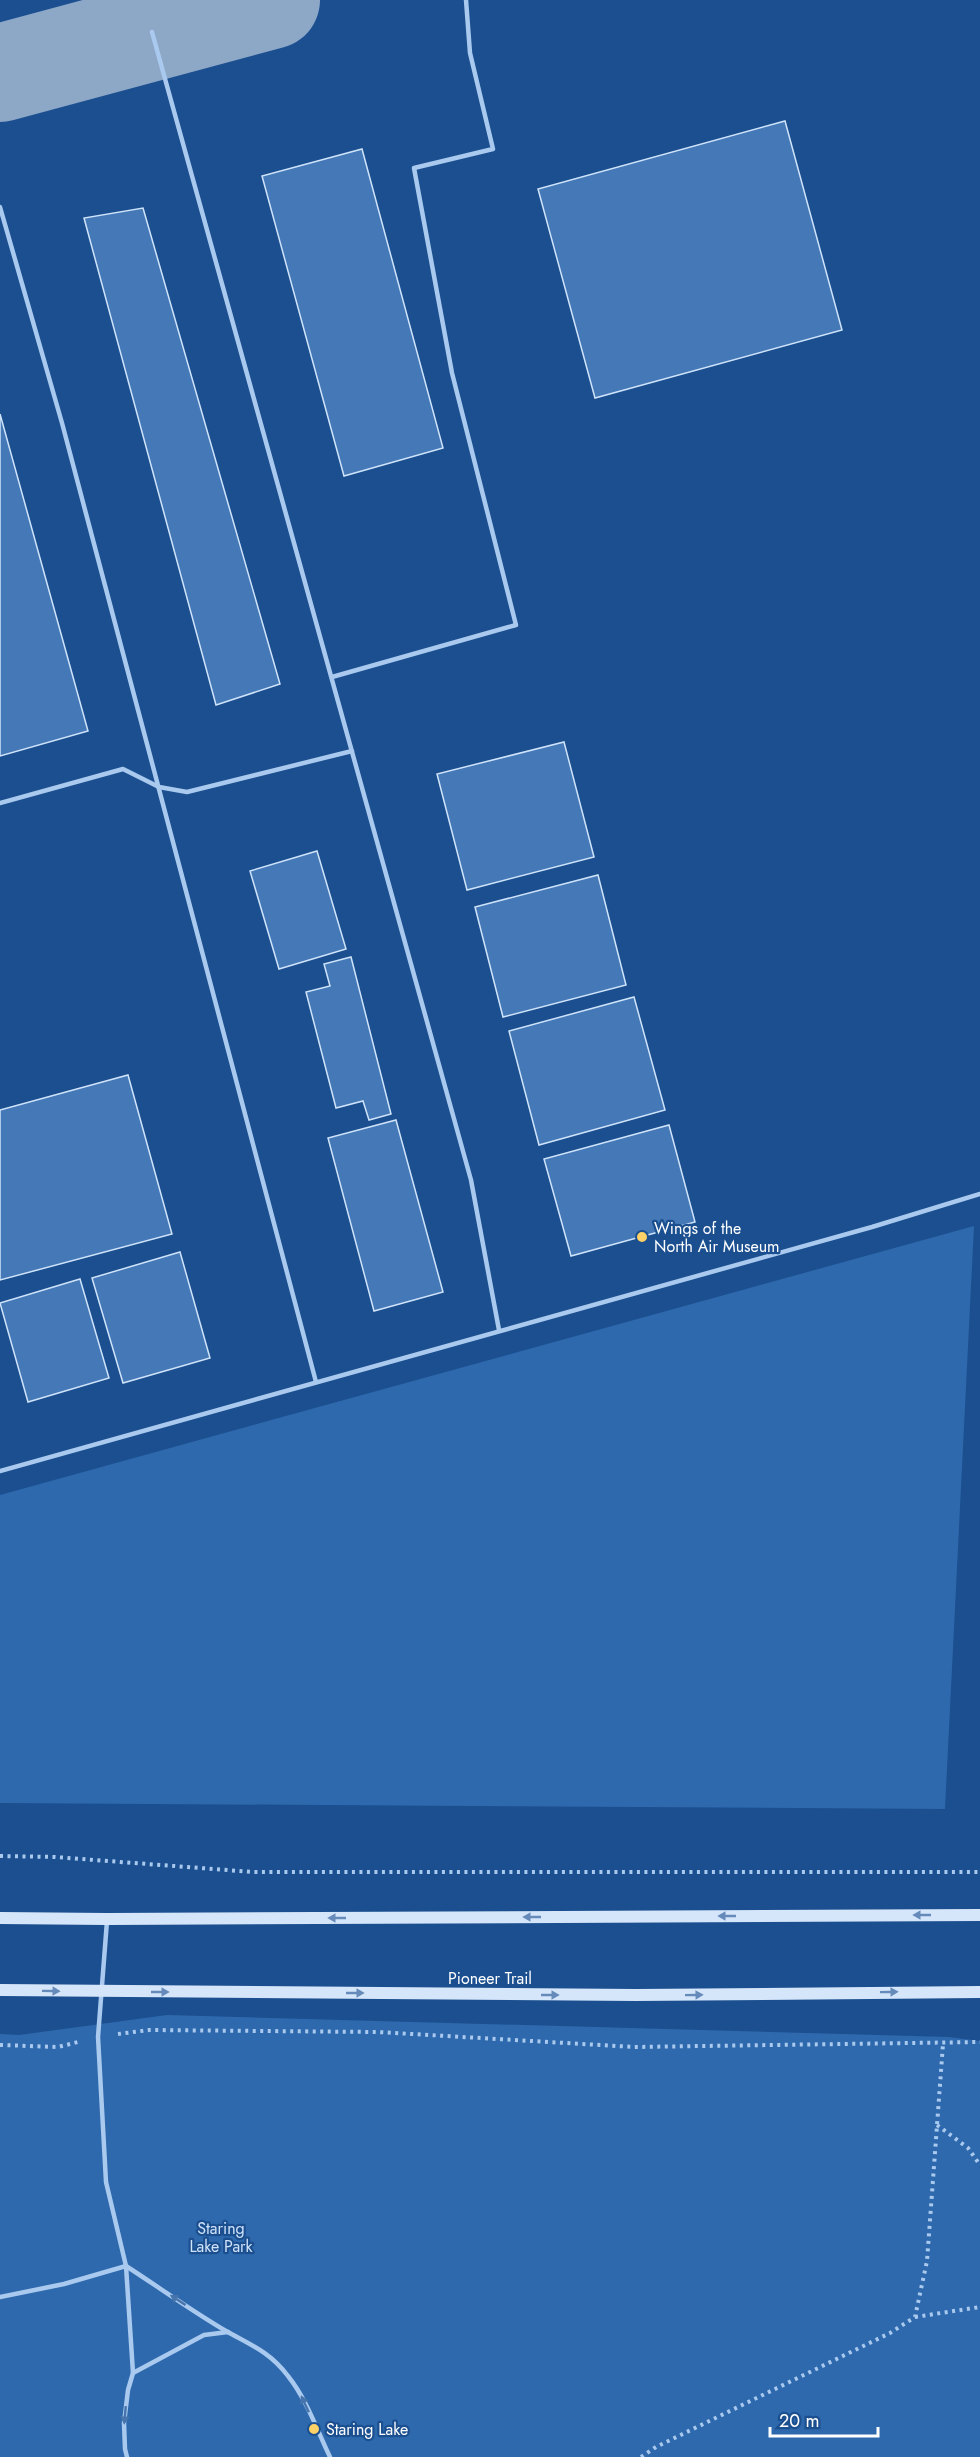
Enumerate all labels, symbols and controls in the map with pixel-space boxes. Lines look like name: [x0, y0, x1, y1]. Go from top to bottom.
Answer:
place label: Wings of the North Air Museum: [654, 1217, 780, 1258]
marker: Wings of the North Air Museum: [635, 1230, 649, 1244]
one-way arrow: [912, 1910, 931, 1920]
one-way arrow: [717, 1911, 736, 1921]
one-way arrow: [522, 1912, 541, 1922]
one-way arrow: [327, 1913, 346, 1923]
street label: Pioneer Trail: [448, 1967, 532, 1990]
one-way arrow: [41, 1986, 60, 1996]
one-way arrow: [150, 1987, 169, 1997]
one-way arrow: [345, 1988, 364, 1998]
one-way arrow: [880, 1988, 899, 1997]
one-way arrow: [540, 1990, 559, 1999]
one-way arrow: [685, 1990, 704, 1999]
park label: Staring Lake Park: [189, 2217, 254, 2258]
one-way arrow: [171, 2294, 187, 2306]
one-way arrow: [301, 2395, 310, 2412]
scale bar: [770, 2400, 878, 2438]
one-way arrow: [120, 2405, 130, 2424]
text: 20 m: [779, 2408, 819, 2434]
place label: Staring Lake: [326, 2418, 408, 2441]
marker: Staring Lake: [307, 2422, 321, 2436]

